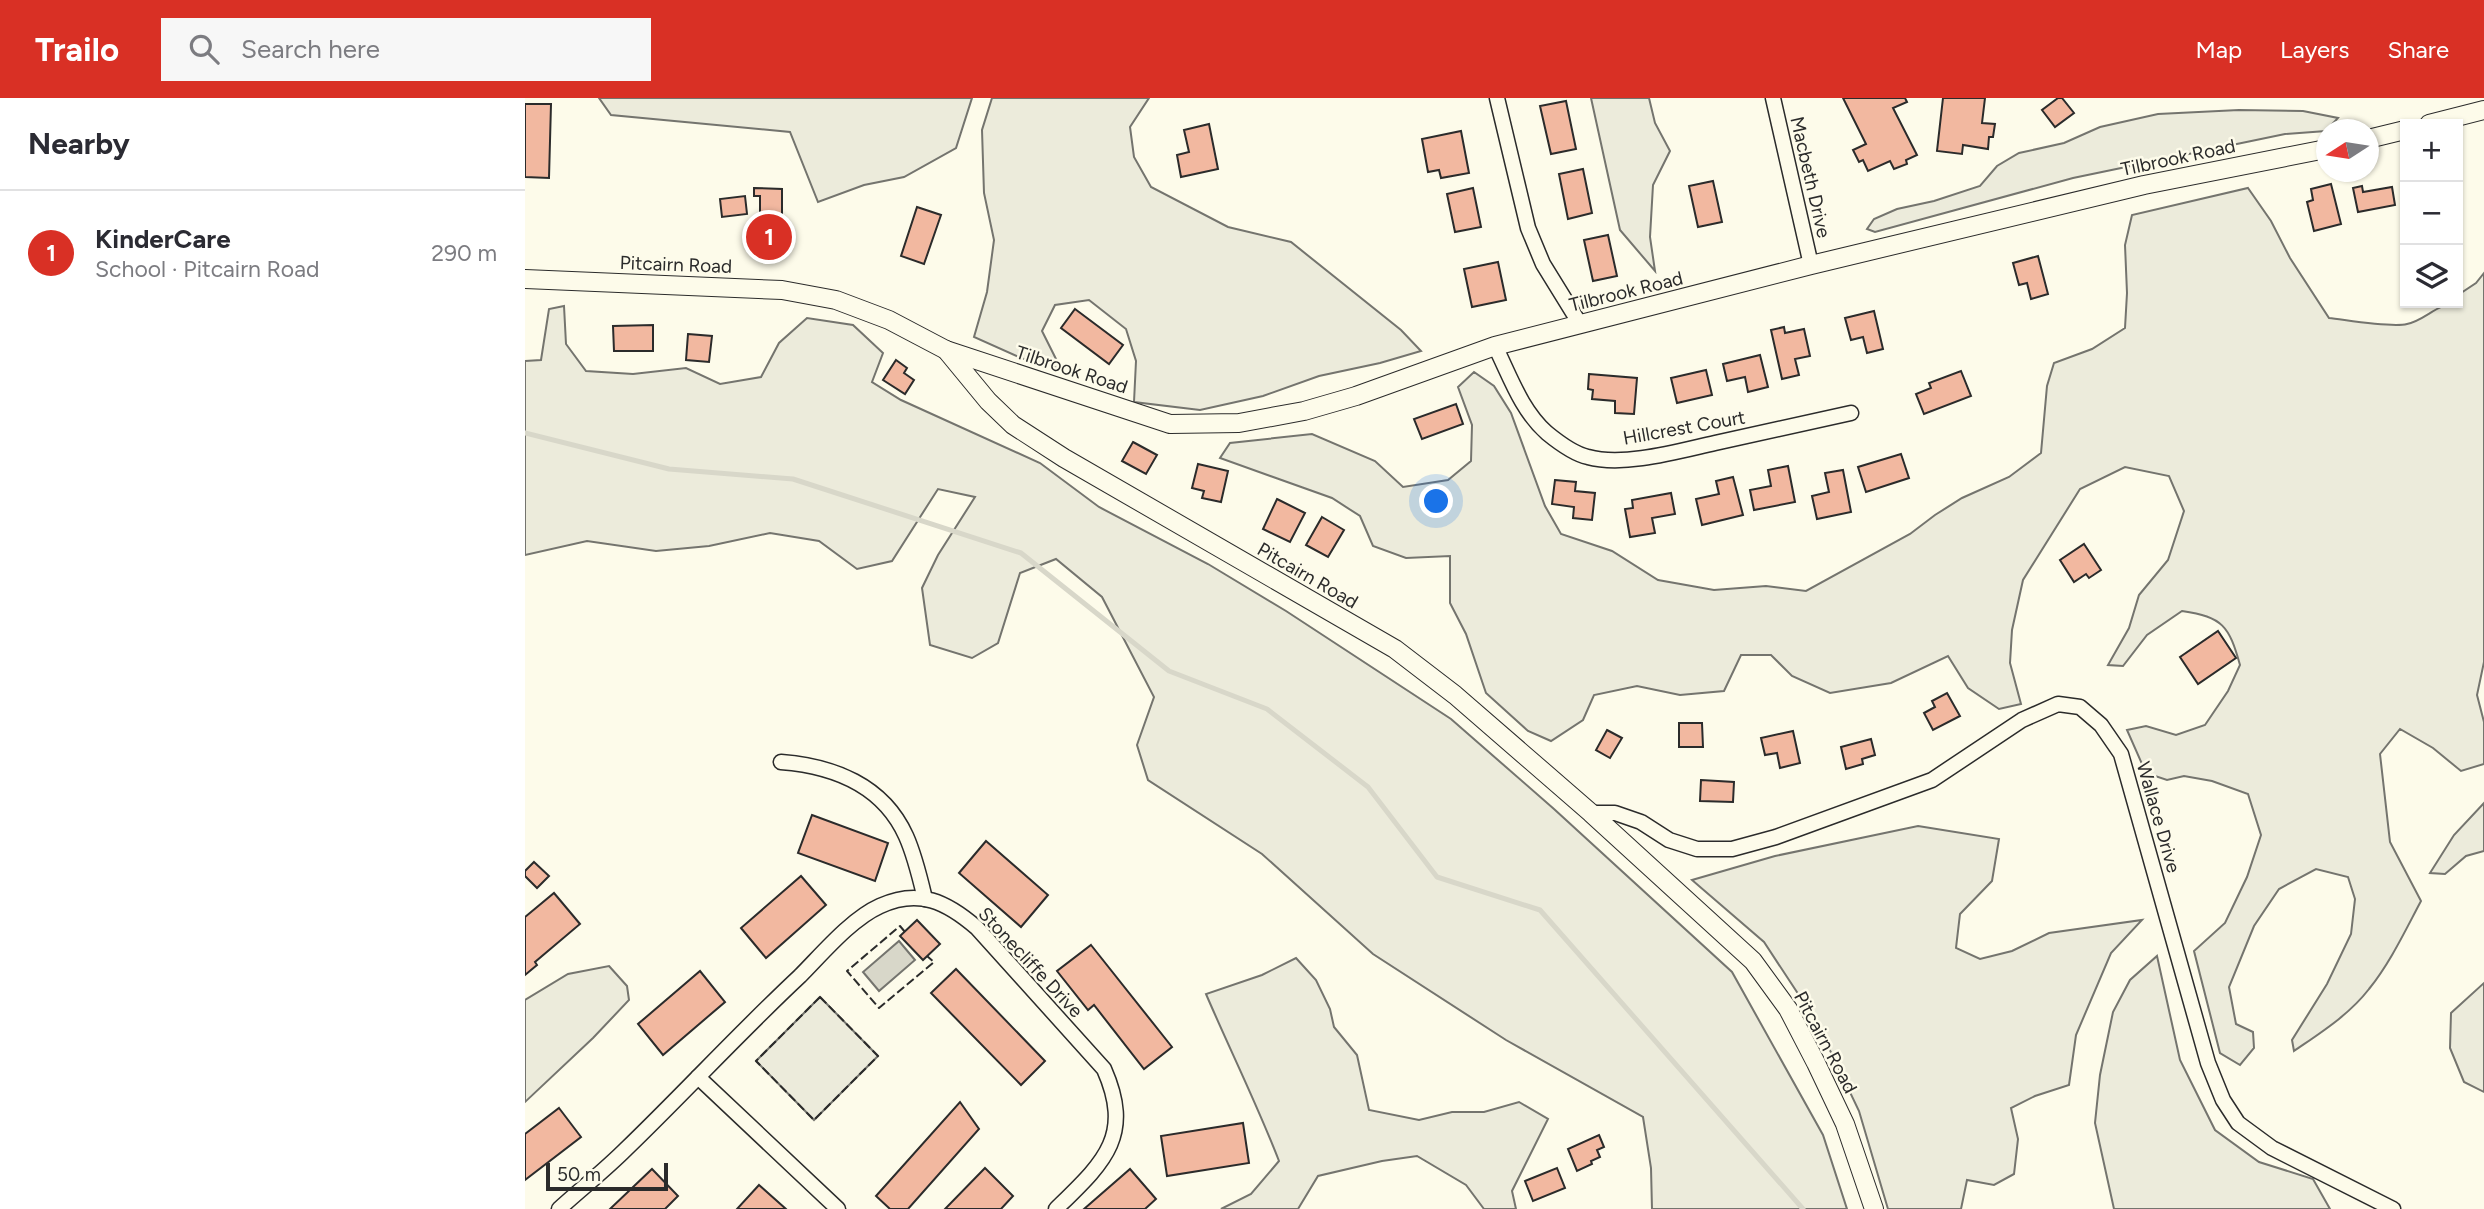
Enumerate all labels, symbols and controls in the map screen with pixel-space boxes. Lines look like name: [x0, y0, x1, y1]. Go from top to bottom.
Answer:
search box: [161, 18, 651, 81]
text: Trailo: [35, 30, 119, 69]
icon: search: [185, 30, 223, 68]
text: Search here: [241, 33, 380, 65]
text: Map: [2195, 35, 2242, 64]
text: Layers: [2280, 35, 2349, 64]
text: Share: [2387, 35, 2449, 64]
street label: Macbeth Drive: [1785, 114, 1836, 240]
north arrow: [2316, 119, 2379, 182]
map controls: [2400, 119, 2463, 308]
button: +: [2400, 119, 2463, 182]
text: Nearby: [28, 125, 130, 162]
street label: Tilbrook Road: [2119, 134, 2237, 181]
button: −: [2400, 182, 2463, 245]
pin: 1: [746, 211, 792, 263]
text: KinderCare: [95, 223, 231, 255]
text: 1: [46, 239, 56, 267]
text: 290 m: [431, 239, 497, 267]
button: layers: [2400, 245, 2463, 308]
street label: Pitcairn Road: [619, 251, 733, 278]
text: School · Pitcairn Road: [95, 255, 319, 283]
street label: Tilbrook Road: [1567, 266, 1685, 317]
street label: Tilbrook Road: [1013, 341, 1131, 398]
street label: Hillcrest Court: [1621, 405, 1747, 450]
your location: [1419, 484, 1453, 518]
street label: Pitcairn Road: [1253, 537, 1362, 613]
street label: Wallace Drive: [2132, 759, 2185, 875]
street label: Stonecliffe Drive: [974, 902, 1088, 1022]
street label: Pitcairn Road: [1789, 987, 1862, 1097]
scale bar: [546, 1160, 669, 1192]
text: 50 m: [557, 1163, 601, 1186]

